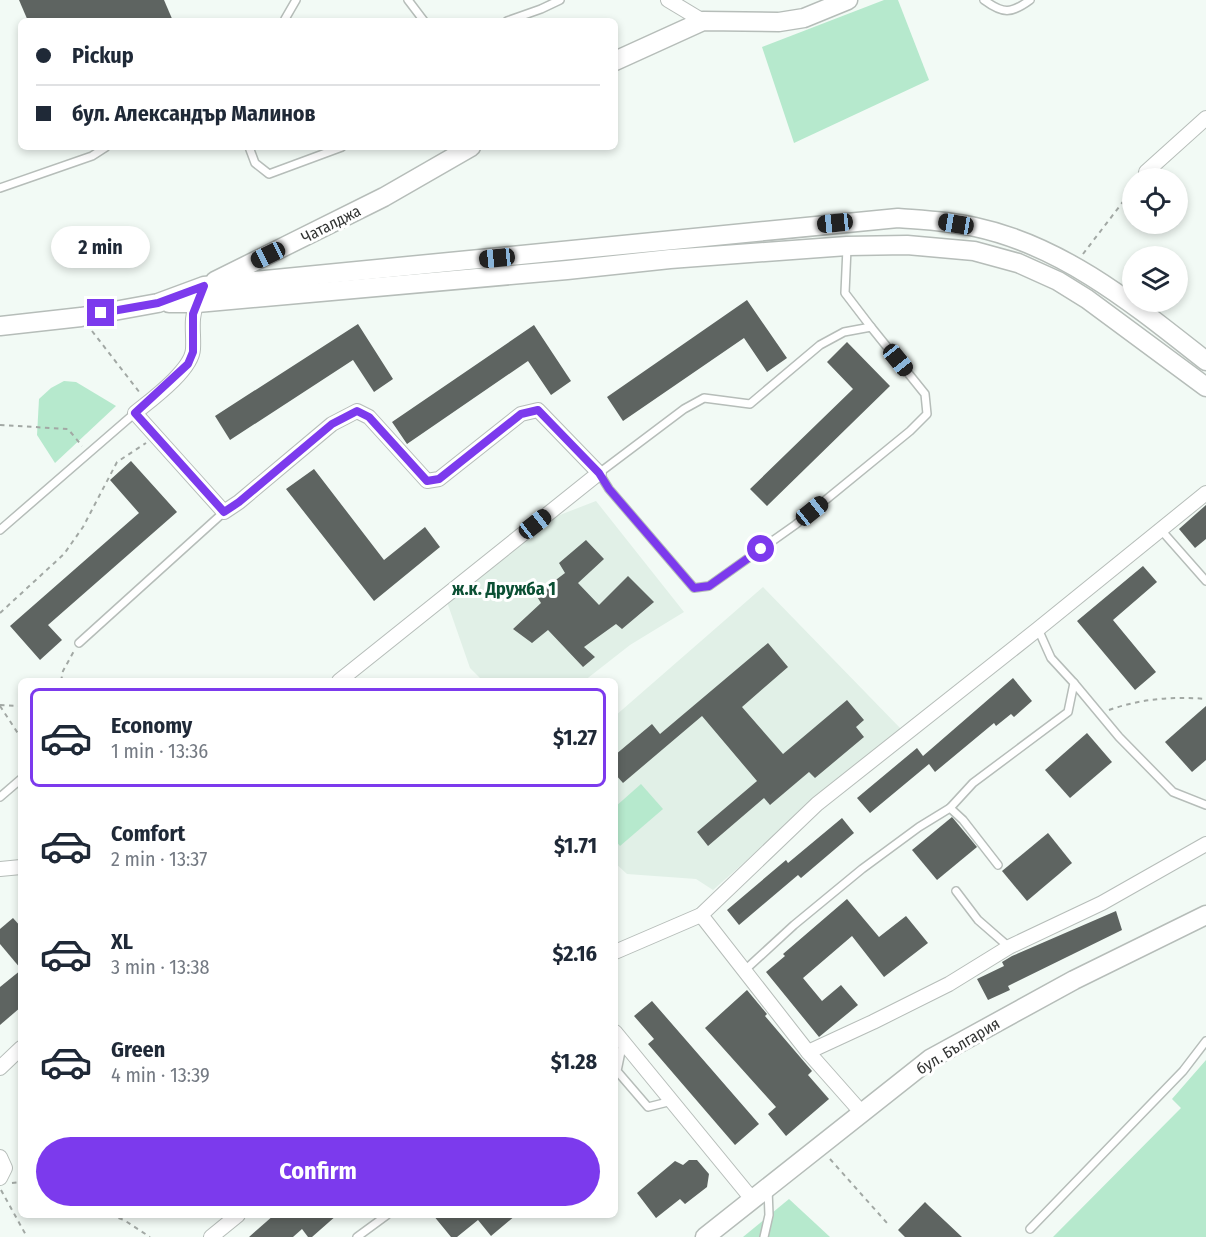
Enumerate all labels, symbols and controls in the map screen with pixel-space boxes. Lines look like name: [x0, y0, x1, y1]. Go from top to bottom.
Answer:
text: Pickup: [72, 42, 134, 69]
text: бул. Александър Малинов: [72, 100, 316, 127]
map controls: [1122, 168, 1188, 312]
button: locate: [1122, 168, 1188, 234]
street label: Чаталджа: [298, 201, 364, 247]
car: [816, 212, 854, 234]
car: [937, 212, 975, 236]
callout: 2 min: [51, 226, 150, 268]
text: 2 min: [78, 235, 123, 259]
car: [248, 239, 288, 271]
button: layers: [1122, 246, 1188, 312]
car: [478, 247, 516, 269]
route end: [87, 299, 114, 326]
car: [880, 340, 916, 380]
car: [792, 493, 832, 529]
car: [515, 506, 555, 542]
route start: [747, 535, 774, 562]
district label: ж.к. Дружба 1: [451, 578, 556, 600]
icon: car: [39, 711, 93, 765]
text: Economy: [111, 712, 192, 739]
text: $1.27: [553, 724, 597, 751]
text: 1 min · 13:36: [111, 739, 208, 763]
icon: car: [39, 819, 93, 873]
text: Comfort: [111, 820, 185, 847]
text: $1.71: [554, 832, 597, 859]
text: 2 min · 13:37: [111, 847, 207, 871]
icon: car: [39, 927, 93, 981]
text: XL: [111, 928, 133, 955]
text: $2.16: [552, 940, 597, 967]
text: 3 min · 13:38: [111, 955, 210, 979]
street label: бул. България: [913, 1014, 1003, 1078]
icon: car: [39, 1035, 93, 1089]
text: Green: [111, 1036, 165, 1063]
text: $1.28: [551, 1048, 597, 1075]
text: 4 min · 13:39: [111, 1063, 210, 1087]
button: Confirm: [36, 1137, 600, 1206]

